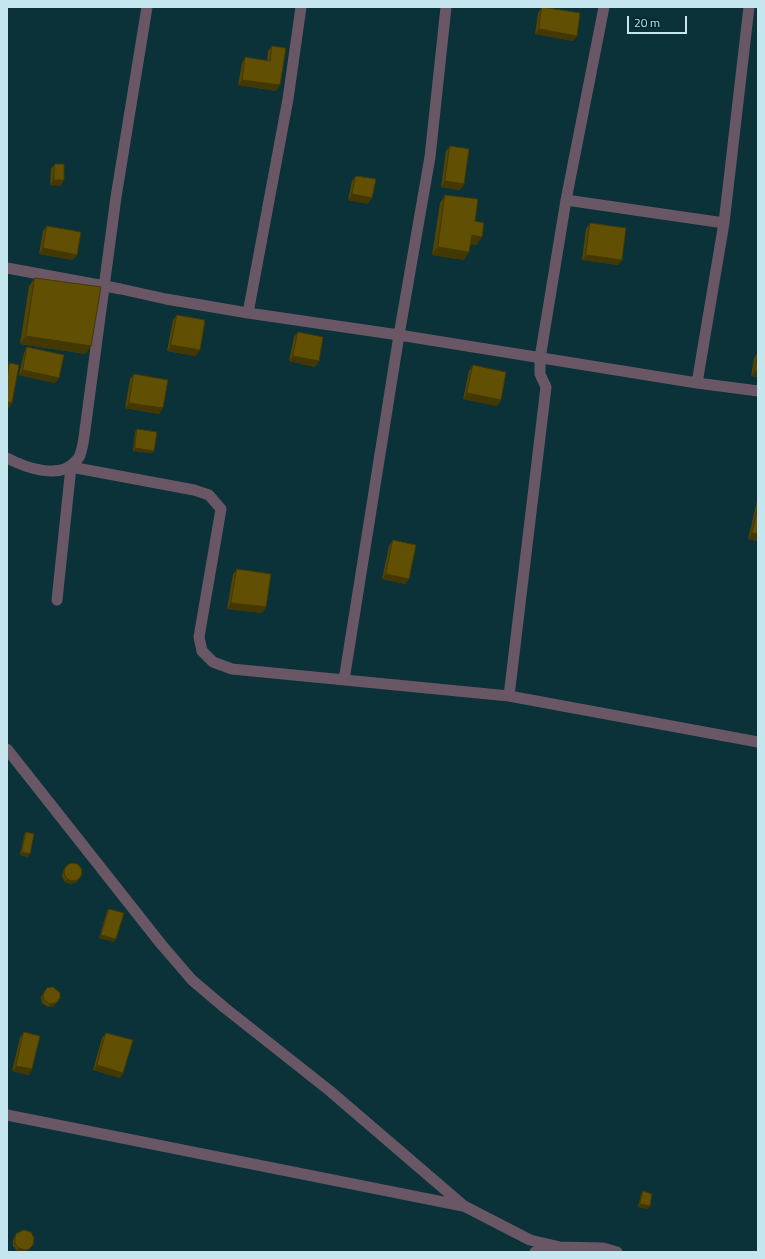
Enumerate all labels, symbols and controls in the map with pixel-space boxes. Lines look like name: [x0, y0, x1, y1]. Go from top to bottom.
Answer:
scale bar: [629, 8, 689, 34]
text: 20 m: [634, 13, 660, 32]

